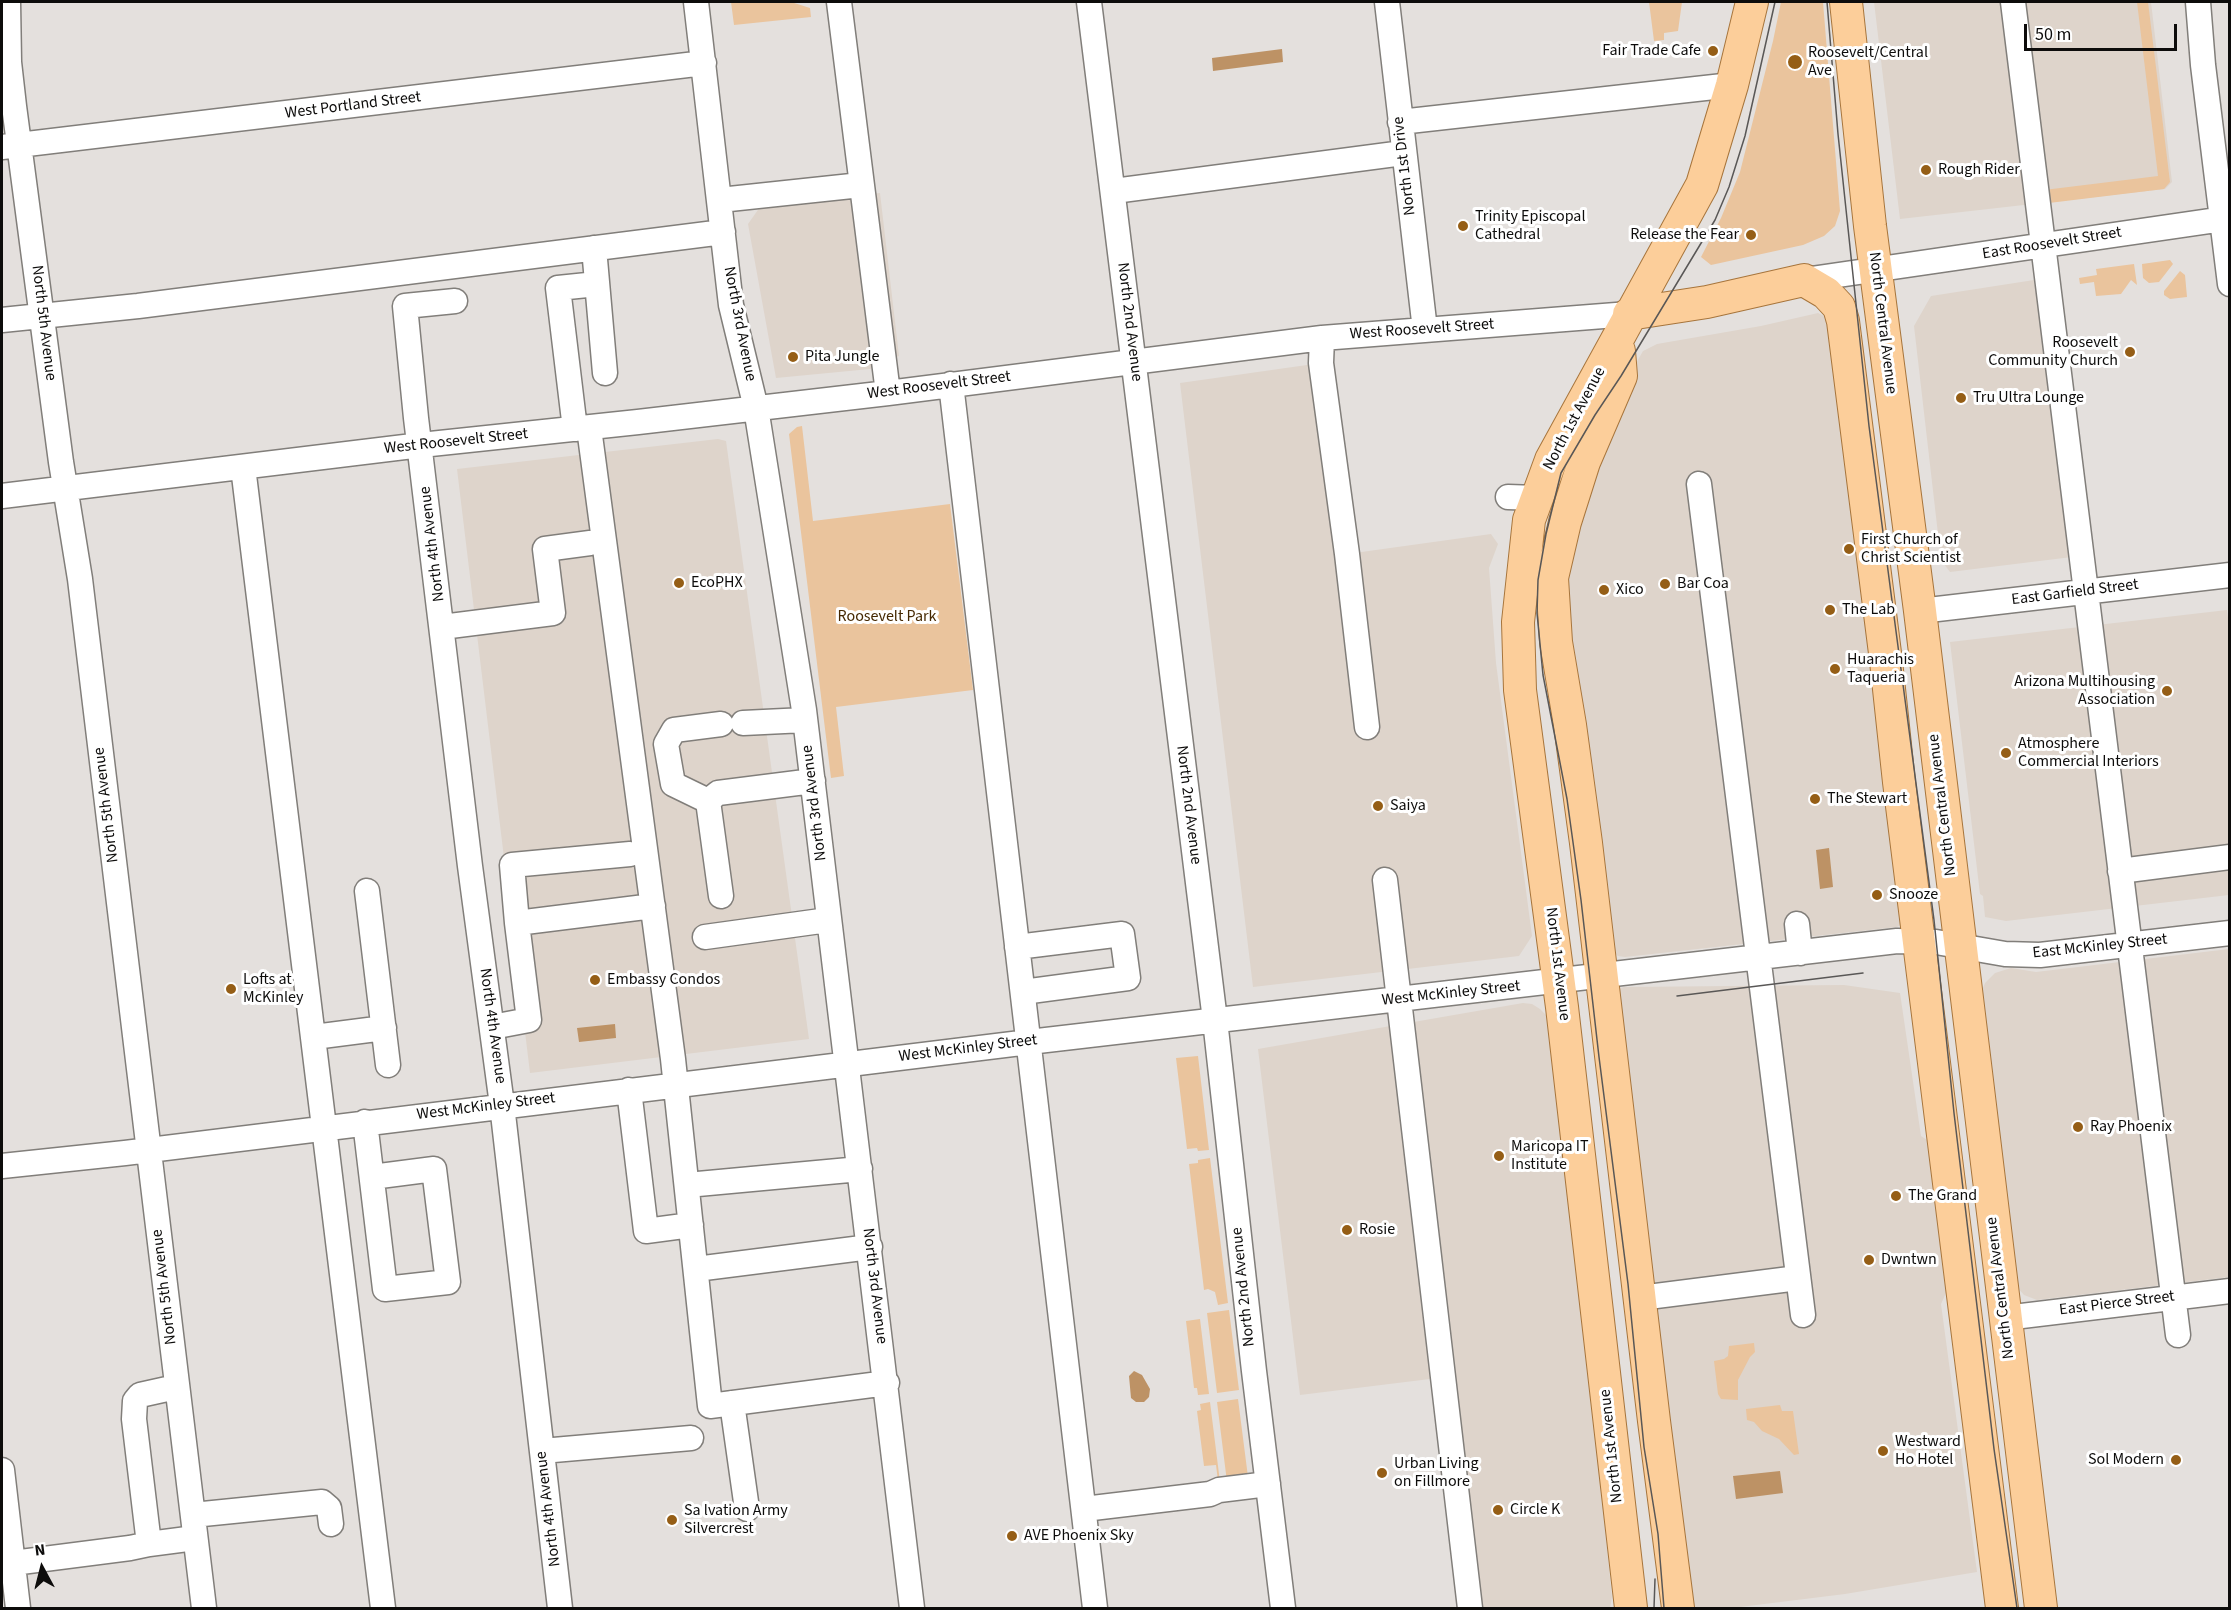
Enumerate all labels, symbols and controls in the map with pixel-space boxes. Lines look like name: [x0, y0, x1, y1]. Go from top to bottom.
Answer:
scale bar: [2027, 12, 2180, 50]
text: 50 m: [2035, 22, 2071, 47]
place label: Fair Trade Cafe: [1602, 41, 1701, 61]
place label: Roosevelt/Central Ave: [1808, 43, 1928, 81]
marker: Fair Trade Cafe: [1706, 44, 1720, 58]
marker: Roosevelt/Central Ave: [1786, 53, 1804, 71]
street label: West Portland Street: [284, 88, 422, 124]
street label: North 1st Drive: [1389, 115, 1421, 217]
place label: Rough Rider: [1938, 160, 2020, 180]
marker: Rough Rider: [1919, 163, 1933, 177]
place label: Trinity Episcopal Cathedral: [1475, 207, 1585, 245]
marker: Trinity Episcopal Cathedral: [1456, 219, 1470, 233]
street label: East Roosevelt Street: [1981, 224, 2123, 264]
place label: Release the Fear: [1630, 225, 1739, 245]
marker: Release the Fear: [1744, 228, 1758, 242]
street label: North Central Avenue: [1864, 251, 1900, 395]
street label: North 2nd Avenue: [1112, 261, 1146, 383]
street label: North 5th Avenue: [26, 264, 60, 382]
street label: North 3rd Avenue: [718, 265, 760, 383]
street label: West Roosevelt Street: [1349, 315, 1495, 345]
place label: Roosevelt Community Church: [1988, 333, 2118, 371]
marker: Roosevelt Community Church: [2123, 345, 2137, 359]
place label: Pita Jungle: [805, 347, 880, 367]
marker: Pita Jungle: [786, 350, 800, 364]
street label: North 1st Avenue: [1540, 364, 1610, 474]
street label: West Roosevelt Street: [866, 368, 1012, 404]
place label: Tru Ultra Lounge: [1973, 388, 2084, 408]
marker: Tru Ultra Lounge: [1954, 391, 1968, 405]
street label: West Roosevelt Street: [383, 425, 529, 459]
street label: North 4th Avenue: [416, 485, 450, 603]
place label: First Church of Christ Scientist: [1861, 530, 1961, 568]
marker: First Church of Christ Scientist: [1842, 542, 1856, 556]
place label: EcoPHX: [691, 573, 743, 593]
place label: Bar Coa: [1677, 574, 1729, 594]
marker: EcoPHX: [672, 576, 686, 590]
street label: East Garfield Street: [2010, 576, 2140, 610]
marker: Bar Coa: [1658, 577, 1672, 591]
place label: Xico: [1616, 580, 1644, 600]
marker: Xico: [1597, 583, 1611, 597]
place label: The Lab: [1842, 600, 1895, 620]
marker: The Lab: [1823, 603, 1837, 617]
park label: Roosevelt Park: [838, 607, 936, 627]
place label: Huarachis Taqueria: [1847, 650, 1914, 688]
marker: Huarachis Taqueria: [1828, 662, 1842, 676]
place label: Arizona Multihousing Association: [2014, 672, 2155, 710]
marker: Arizona Multihousing Association: [2160, 684, 2174, 698]
street label: North Central Avenue: [1925, 733, 1961, 877]
place label: Atmosphere Commercial Interiors: [2018, 734, 2159, 772]
street label: North 3rd Avenue: [798, 744, 832, 862]
street label: North 2nd Avenue: [1171, 744, 1205, 866]
street label: North 5th Avenue: [90, 746, 124, 864]
marker: Atmosphere Commercial Interiors: [1999, 746, 2013, 760]
place label: The Stewart: [1827, 789, 1907, 809]
marker: The Stewart: [1808, 792, 1822, 806]
place label: Saiya: [1390, 796, 1426, 816]
marker: Saiya: [1371, 799, 1385, 813]
place label: Snooze: [1889, 885, 1938, 905]
marker: Snooze: [1870, 888, 1884, 902]
street label: North 1st Avenue: [1541, 906, 1573, 1022]
street label: East McKinley Street: [2032, 930, 2168, 964]
street label: North 4th Avenue: [474, 967, 510, 1085]
place label: Lofts at McKinley: [243, 970, 303, 1008]
place label: Embassy Condos: [607, 970, 720, 990]
marker: Embassy Condos: [588, 973, 602, 987]
street label: West McKinley Street: [1381, 977, 1521, 1011]
marker: Lofts at McKinley: [224, 982, 238, 996]
street label: West McKinley Street: [898, 1031, 1038, 1067]
street label: West McKinley Street: [416, 1089, 556, 1125]
place label: Ray Phoenix: [2090, 1117, 2172, 1137]
marker: Ray Phoenix: [2071, 1120, 2085, 1134]
place label: Maricopa IT Institute: [1511, 1137, 1589, 1175]
marker: Maricopa IT Institute: [1492, 1149, 1506, 1163]
place label: The Grand: [1908, 1186, 1977, 1206]
marker: The Grand: [1889, 1189, 1903, 1203]
street label: North Central Avenue: [1983, 1216, 2019, 1360]
place label: Rosie: [1359, 1220, 1395, 1240]
marker: Rosie: [1340, 1223, 1354, 1237]
street label: North 2nd Avenue: [1228, 1226, 1260, 1348]
street label: North 3rd Avenue: [857, 1227, 891, 1345]
street label: North 5th Avenue: [148, 1228, 182, 1346]
place label: Dwntwn: [1881, 1250, 1937, 1270]
marker: Dwntwn: [1862, 1253, 1876, 1267]
street label: East Pierce Street: [2058, 1287, 2176, 1321]
street label: North 1st Avenue: [1596, 1388, 1628, 1504]
place label: Westward Ho Hotel: [1895, 1432, 1961, 1470]
marker: Westward Ho Hotel: [1876, 1444, 1890, 1458]
street label: North 4th Avenue: [532, 1450, 566, 1568]
place label: Sol Modern: [2088, 1450, 2164, 1470]
marker: Sol Modern: [2169, 1453, 2183, 1467]
place label: Urban Living on Fillmore: [1394, 1454, 1478, 1492]
marker: Urban Living on Fillmore: [1375, 1466, 1389, 1480]
place label: Circle K: [1510, 1500, 1560, 1520]
place label: Sa lvation Army Silvercrest: [684, 1501, 788, 1539]
marker: Circle K: [1491, 1503, 1505, 1517]
marker: Sa lvation Army Silvercrest: [665, 1513, 679, 1527]
place label: AVE Phoenix Sky: [1024, 1526, 1134, 1546]
marker: AVE Phoenix Sky: [1005, 1529, 1019, 1543]
north arrow: [12, 1538, 72, 1598]
text: N: [33, 1539, 46, 1562]

